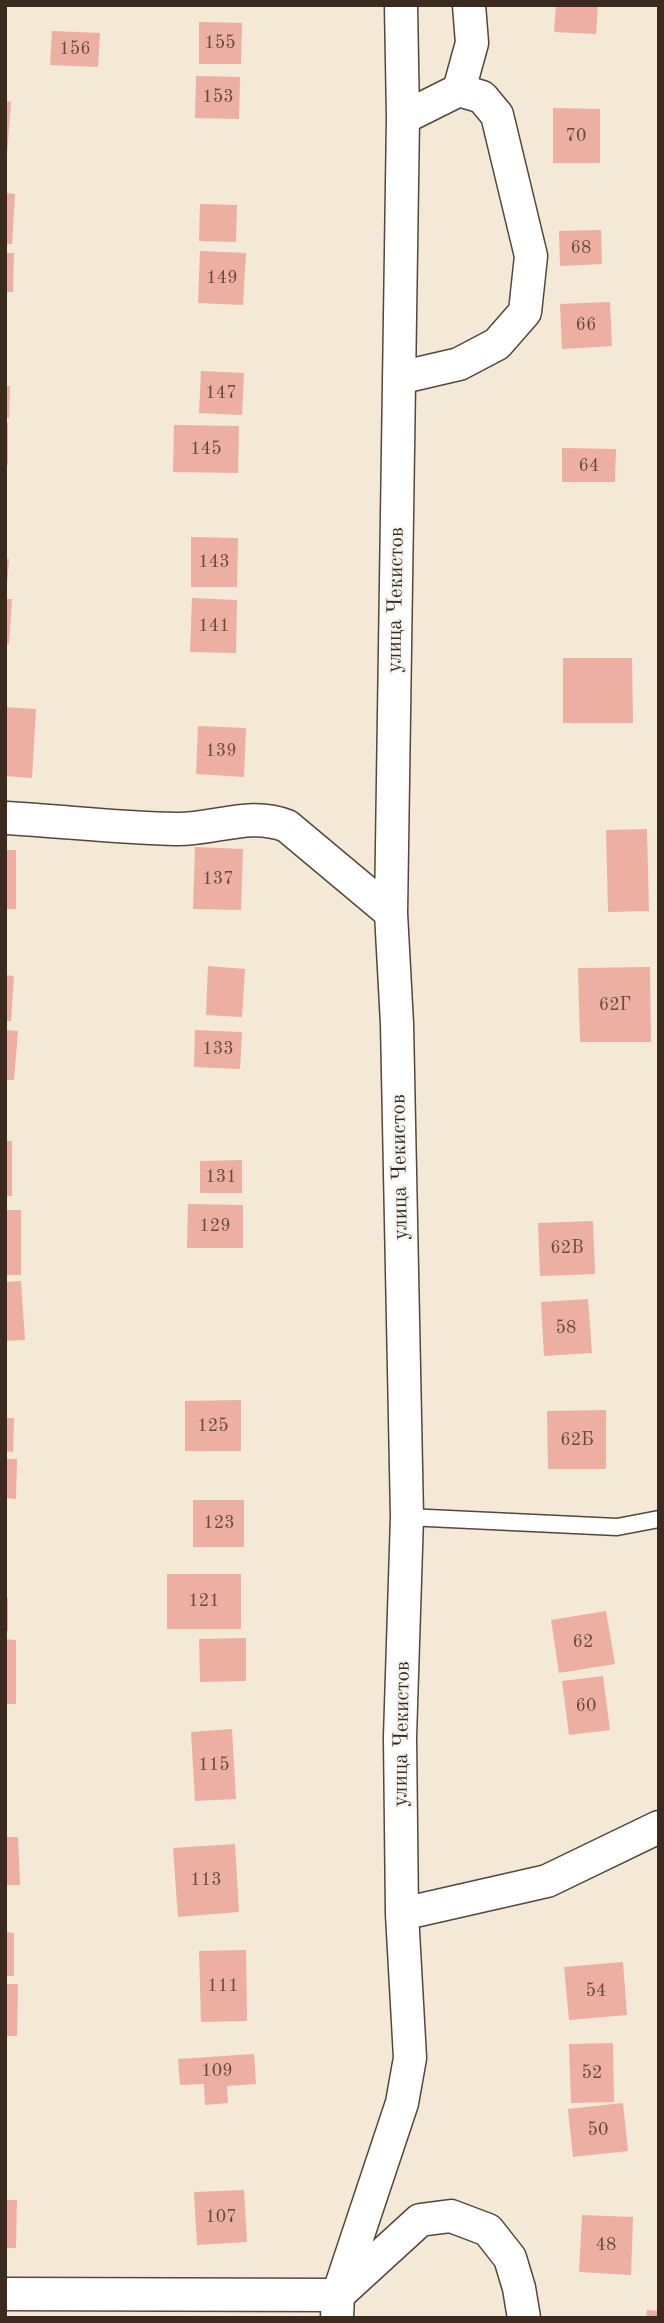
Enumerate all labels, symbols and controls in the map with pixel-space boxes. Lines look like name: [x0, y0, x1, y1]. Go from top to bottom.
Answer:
house number: 155: [204, 32, 236, 54]
house number: 156: [59, 38, 91, 60]
house number: 153: [202, 86, 234, 108]
house number: 70: [566, 125, 586, 147]
house number: 68: [571, 237, 591, 259]
house number: 149: [206, 267, 238, 289]
house number: 66: [576, 314, 596, 336]
house number: 147: [205, 382, 237, 404]
house number: 145: [190, 438, 222, 460]
house number: 64: [579, 455, 599, 477]
street label: улица Чекистов: [382, 527, 410, 673]
house number: 143: [198, 551, 230, 573]
house number: 141: [198, 615, 230, 637]
house number: 139: [205, 740, 237, 762]
house number: 137: [202, 868, 234, 890]
house number: 62Г: [599, 994, 631, 1016]
house number: 133: [202, 1038, 234, 1060]
street label: улица Чекистов: [386, 1094, 414, 1240]
house number: 131: [205, 1166, 237, 1188]
house number: 129: [199, 1215, 231, 1237]
house number: 62В: [550, 1237, 584, 1259]
house number: 58: [556, 1317, 576, 1339]
house number: 125: [197, 1415, 229, 1437]
house number: 62Б: [560, 1429, 594, 1451]
house number: 123: [203, 1512, 235, 1534]
house number: 121: [188, 1590, 220, 1612]
house number: 62: [573, 1631, 593, 1653]
street label: улица Чекистов: [388, 1661, 416, 1807]
house number: 60: [576, 1695, 596, 1717]
house number: 115: [198, 1754, 230, 1776]
house number: 113: [190, 1869, 222, 1891]
house number: 111: [207, 1975, 239, 1997]
house number: 54: [586, 1980, 606, 2002]
house number: 109: [201, 2060, 233, 2082]
house number: 52: [582, 2062, 602, 2084]
house number: 50: [588, 2119, 608, 2141]
house number: 107: [205, 2206, 237, 2228]
house number: 48: [596, 2234, 616, 2256]

